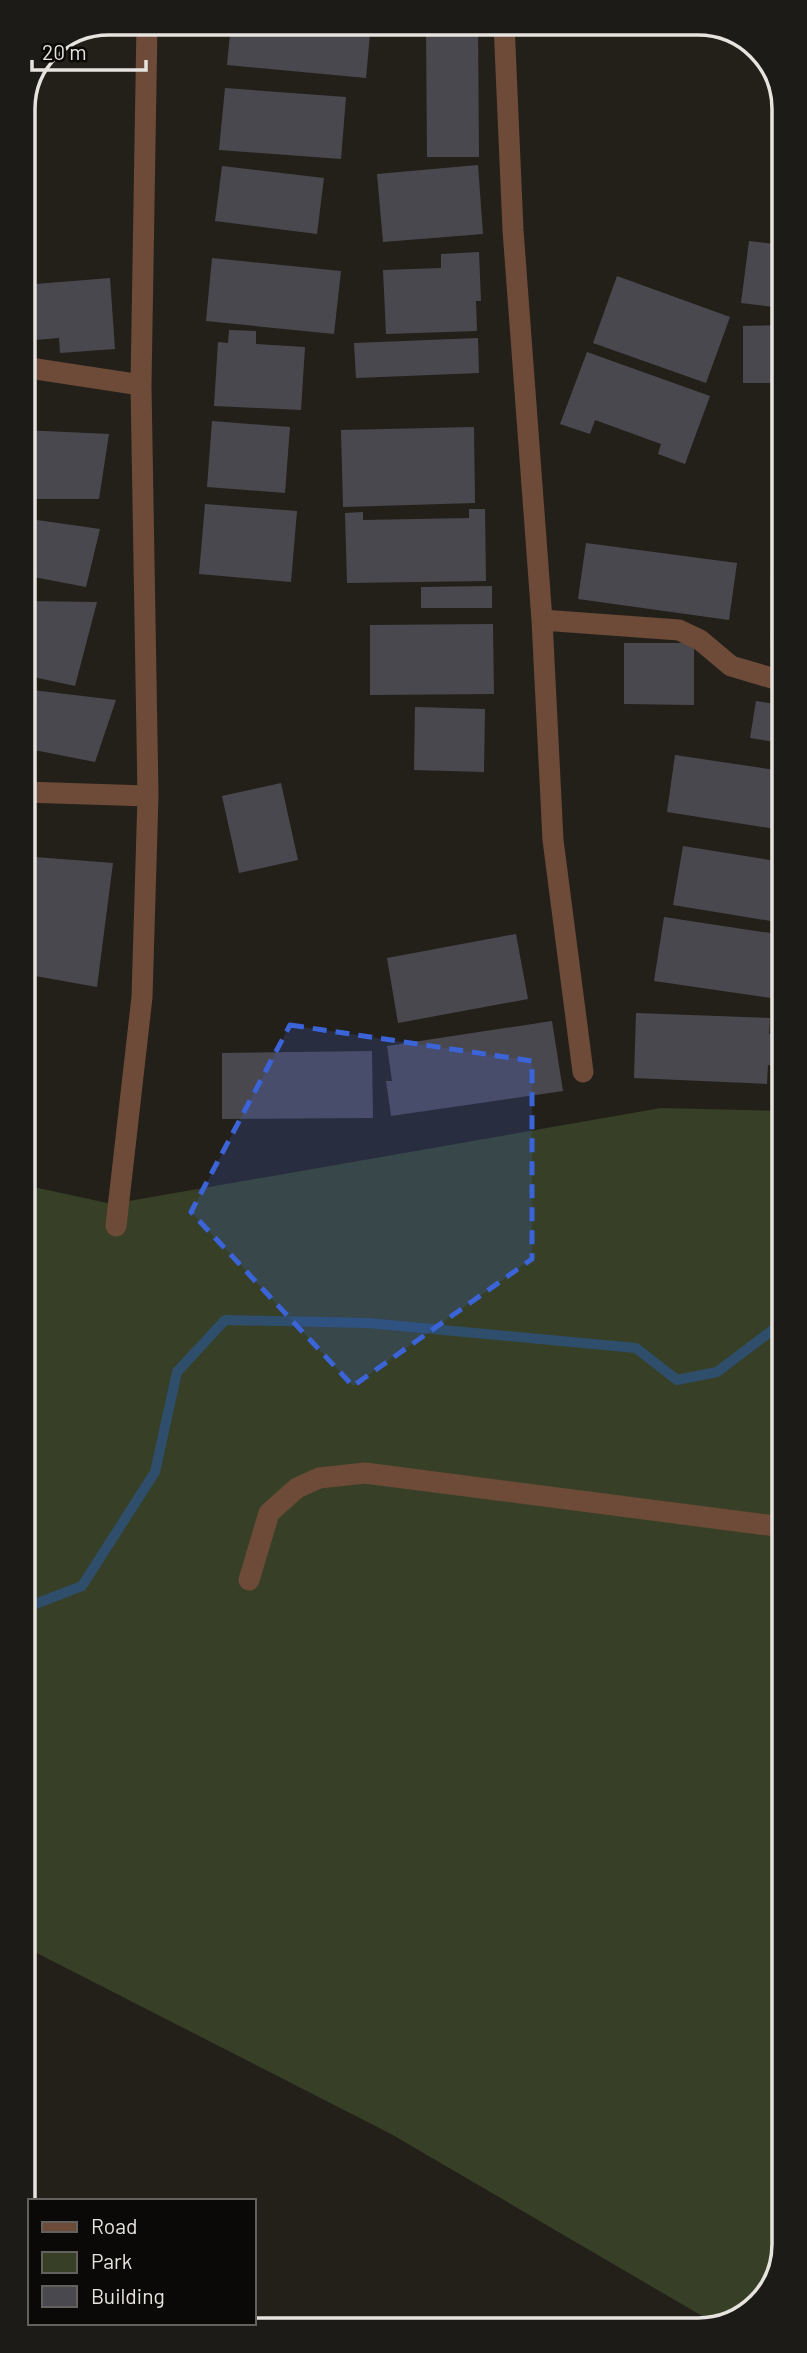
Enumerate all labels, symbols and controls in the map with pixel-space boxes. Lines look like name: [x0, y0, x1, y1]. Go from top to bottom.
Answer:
scale bar: [32, 28, 145, 72]
text: 20 m: [42, 39, 87, 64]
legend: [28, 2199, 256, 2325]
text: Road: [91, 2213, 137, 2238]
text: Park: [91, 2248, 132, 2273]
text: Building: [91, 2283, 165, 2308]

